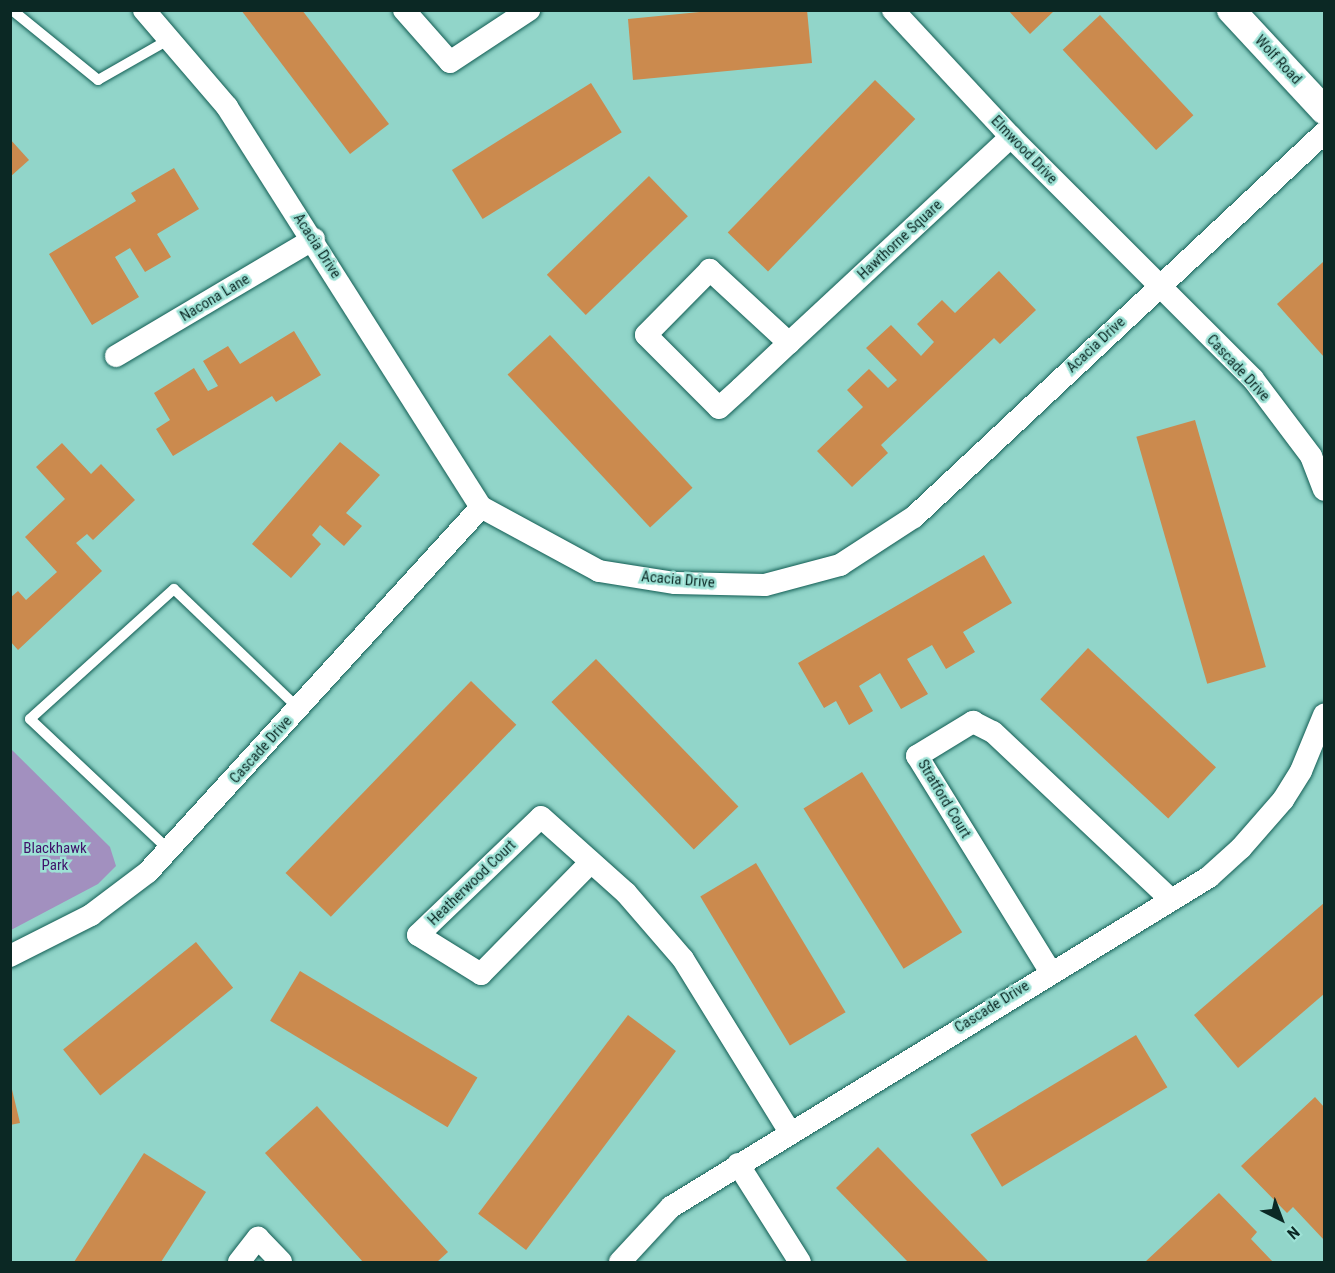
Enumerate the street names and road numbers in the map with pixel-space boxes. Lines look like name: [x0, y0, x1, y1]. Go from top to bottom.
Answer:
street label: Wolf Road: [1251, 32, 1305, 88]
street label: Elmwood Drive: [987, 112, 1061, 188]
street label: Hawthorne Square: [854, 196, 946, 284]
street label: Acacia Drive: [289, 210, 345, 282]
street label: Nacona Lane: [177, 270, 253, 326]
street label: Acacia Drive: [1063, 313, 1129, 377]
street label: Cascade Drive: [1203, 331, 1273, 405]
street label: Acacia Drive: [641, 568, 715, 592]
street label: Cascade Drive: [226, 713, 296, 787]
street label: Stratford Court: [914, 756, 974, 842]
street label: Heatherwood Court: [424, 836, 520, 930]
street label: Cascade Drive: [951, 977, 1033, 1037]

